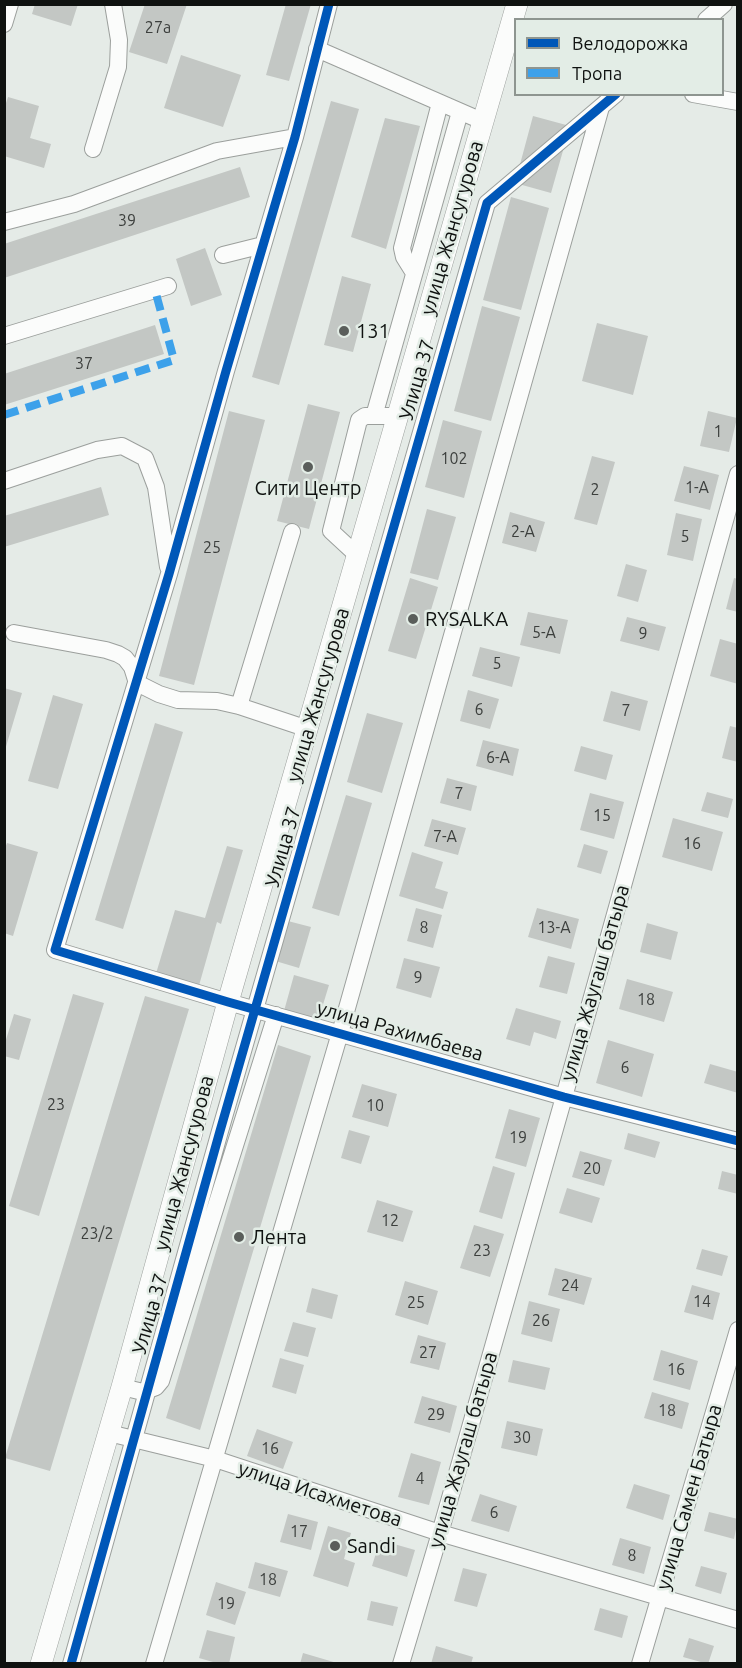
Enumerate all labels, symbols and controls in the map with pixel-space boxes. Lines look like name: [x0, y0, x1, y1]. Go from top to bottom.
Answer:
house number: 27a: [145, 18, 171, 38]
legend: [514, 18, 724, 96]
text: Велодорожка: [572, 33, 688, 53]
text: Тропа: [572, 63, 622, 83]
street label: улица Жансугурова: [416, 138, 488, 318]
house number: 39: [118, 211, 136, 231]
place label: 131: [356, 319, 390, 343]
marker: 131: [337, 324, 351, 338]
street label: Улица 37: [394, 337, 440, 423]
house number: 37: [75, 354, 93, 374]
house number: 1: [713, 422, 723, 442]
house number: 102: [440, 449, 468, 469]
marker: Сити Центр: [301, 460, 315, 474]
place label: Сити Центр: [255, 476, 361, 500]
house number: 1-А: [685, 478, 709, 498]
house number: 2: [590, 480, 600, 500]
house number: 2-А: [511, 522, 535, 542]
house number: 5: [680, 527, 690, 547]
house number: 25: [203, 538, 221, 558]
street label: улица Жансугурова: [282, 605, 354, 785]
place label: RYSALKA: [425, 607, 508, 631]
marker: RYSALKA: [406, 612, 420, 626]
house number: 5-А: [532, 623, 556, 643]
house number: 9: [638, 624, 648, 644]
house number: 5: [492, 654, 502, 674]
house number: 6: [474, 700, 484, 720]
house number: 7: [621, 701, 631, 721]
house number: 6-А: [486, 748, 510, 768]
house number: 7: [454, 784, 464, 804]
street label: Улица 37: [260, 804, 306, 890]
house number: 15: [593, 806, 611, 826]
house number: 7-А: [433, 827, 457, 847]
house number: 16: [683, 834, 701, 854]
street label: улица Жаугаш батыра: [555, 882, 635, 1084]
house number: 8: [419, 918, 429, 938]
house number: 13-А: [537, 918, 571, 938]
house number: 9: [413, 968, 423, 988]
house number: 18: [637, 990, 655, 1010]
street label: улица Рахимбаева: [314, 996, 486, 1066]
house number: 6: [620, 1058, 630, 1078]
street label: улица Жансугурова: [149, 1073, 219, 1253]
house number: 23: [47, 1095, 65, 1115]
house number: 10: [366, 1096, 384, 1116]
house number: 19: [509, 1128, 527, 1148]
house number: 20: [583, 1159, 601, 1179]
house number: 12: [381, 1211, 399, 1231]
house number: 23/2: [81, 1224, 113, 1244]
place label: Лента: [251, 1225, 307, 1249]
marker: Лента: [232, 1230, 246, 1244]
house number: 23: [473, 1241, 491, 1261]
street label: Улица 37: [127, 1271, 173, 1357]
house number: 24: [561, 1276, 579, 1296]
house number: 14: [693, 1292, 711, 1312]
house number: 25: [407, 1293, 425, 1313]
house number: 26: [532, 1311, 550, 1331]
house number: 27: [419, 1343, 437, 1363]
street label: улица Жаугаш батыра: [423, 1349, 503, 1551]
house number: 16: [667, 1360, 685, 1380]
street label: улица Самен Батыра: [651, 1401, 727, 1593]
house number: 18: [658, 1401, 676, 1421]
house number: 29: [427, 1405, 445, 1425]
house number: 30: [513, 1428, 531, 1448]
house number: 16: [261, 1439, 279, 1459]
street label: улица Исахметова: [235, 1456, 405, 1532]
house number: 4: [415, 1469, 425, 1489]
house number: 6: [489, 1503, 499, 1523]
house number: 17: [290, 1522, 308, 1542]
place label: Sandi: [347, 1534, 396, 1558]
marker: Sandi: [328, 1539, 342, 1553]
house number: 8: [627, 1546, 637, 1566]
house number: 18: [259, 1570, 277, 1590]
house number: 19: [217, 1594, 235, 1614]

